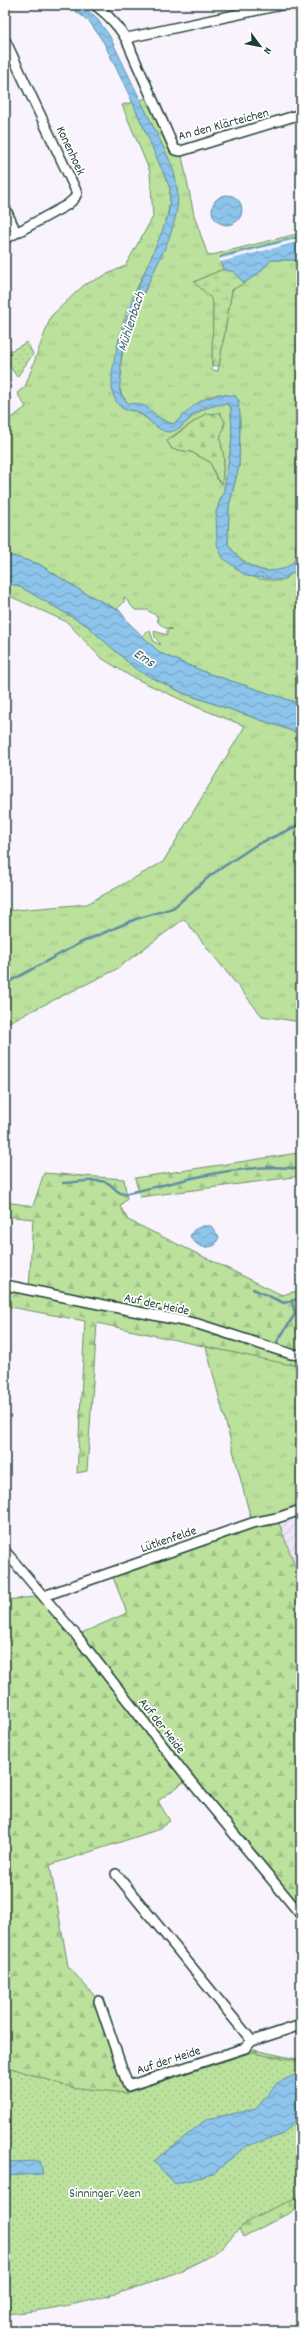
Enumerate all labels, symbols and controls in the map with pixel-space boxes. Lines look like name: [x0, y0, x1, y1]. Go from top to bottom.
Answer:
north arrow: [240, 26, 280, 66]
text: N: [258, 44, 275, 57]
street label: An den Klärteichen: [176, 104, 271, 147]
street label: Konenhoek: [50, 123, 89, 179]
water label: Mühlenbach: [113, 289, 151, 354]
water label: Ems: [129, 644, 159, 674]
street label: Auf der Heide: [122, 1289, 191, 1322]
street label: Lütkenfelde: [138, 1522, 200, 1559]
street label: Auf der Heide: [133, 1695, 189, 1759]
street label: Auf der Heide: [134, 2042, 204, 2081]
park label: Sinninger Veen: [69, 2185, 141, 2204]

